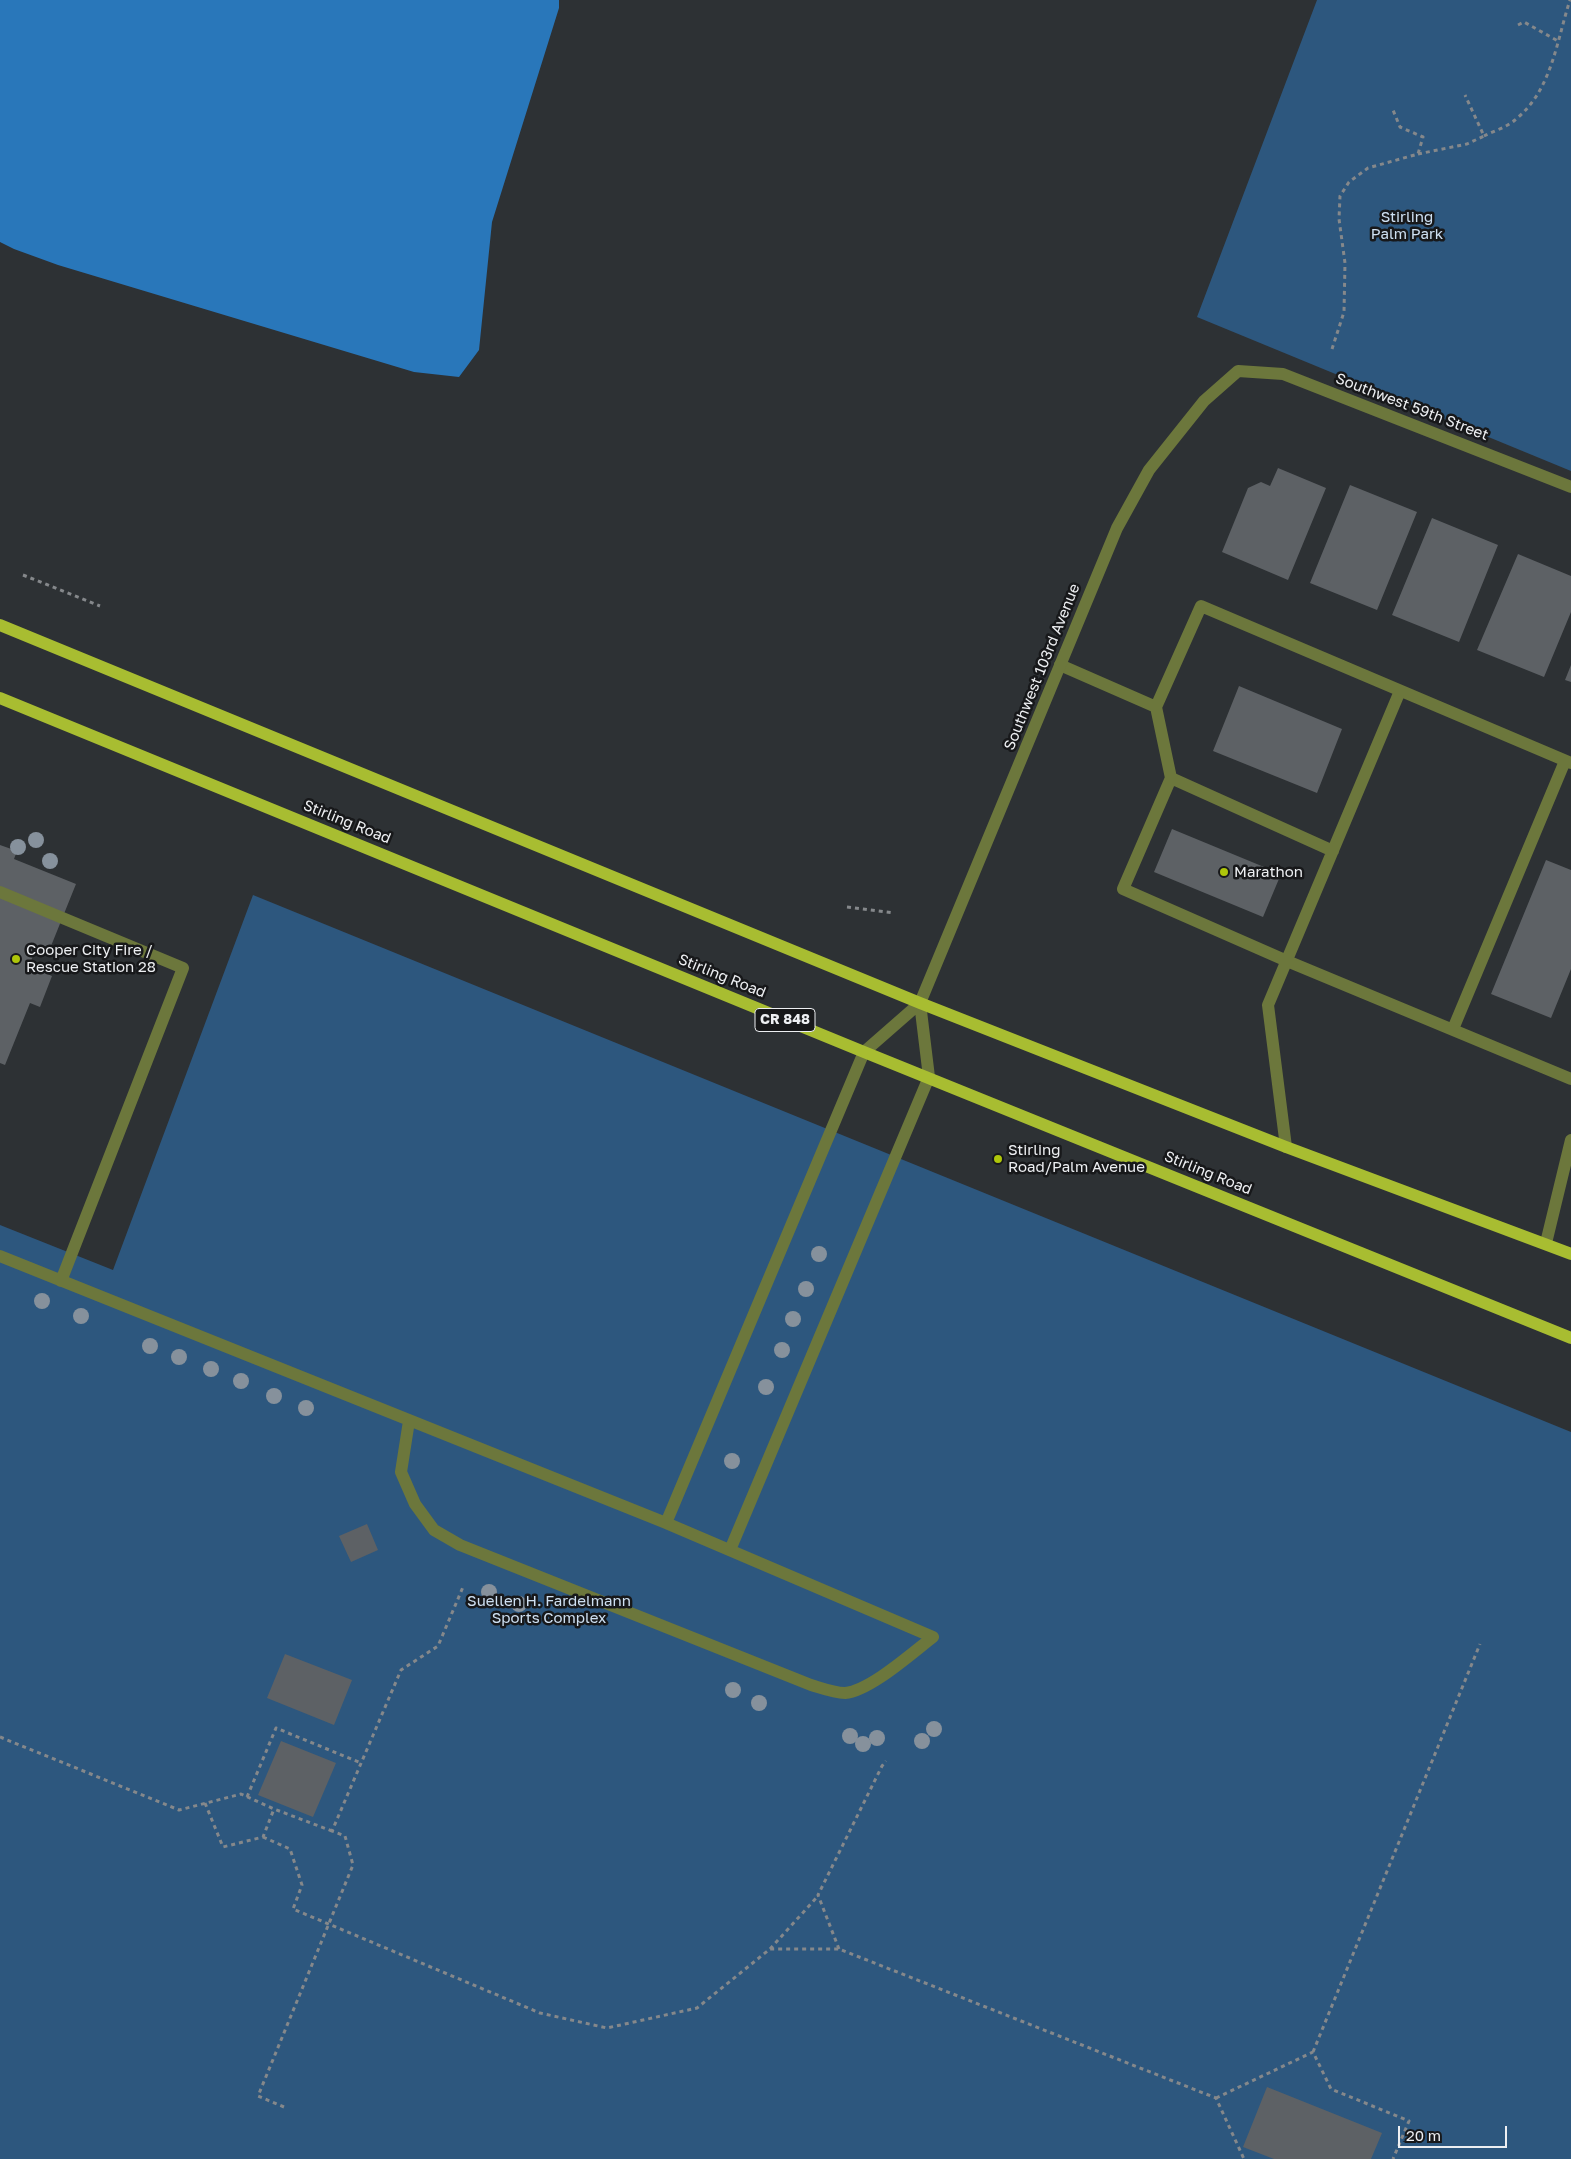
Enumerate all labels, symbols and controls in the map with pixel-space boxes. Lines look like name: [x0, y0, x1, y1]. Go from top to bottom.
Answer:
park label: Stirling Palm Park: [1371, 208, 1443, 243]
street label: Southwest 59th Street: [1333, 370, 1491, 444]
street label: Southwest 103rd Avenue: [1000, 581, 1084, 753]
street label: Stirling Road: [301, 796, 393, 848]
place label: Marathon: [1234, 863, 1303, 881]
marker: Marathon: [1218, 866, 1230, 878]
place label: Cooper City Fire / Rescue Station 28: [26, 941, 156, 976]
street label: Stirling Road: [676, 950, 768, 1002]
marker: Cooper City Fire / Rescue Station 28: [10, 953, 22, 965]
road number: CR 848: [755, 1008, 815, 1032]
place label: Stirling Road/Palm Avenue: [1008, 1141, 1145, 1176]
street label: Stirling Road: [1162, 1147, 1254, 1199]
marker: Stirling Road/Palm Avenue: [992, 1153, 1004, 1165]
park label: Suellen H. Fardelmann Sports Complex: [467, 1592, 631, 1627]
scale bar: [1401, 2116, 1510, 2148]
text: 20 m: [1406, 2126, 1441, 2144]

